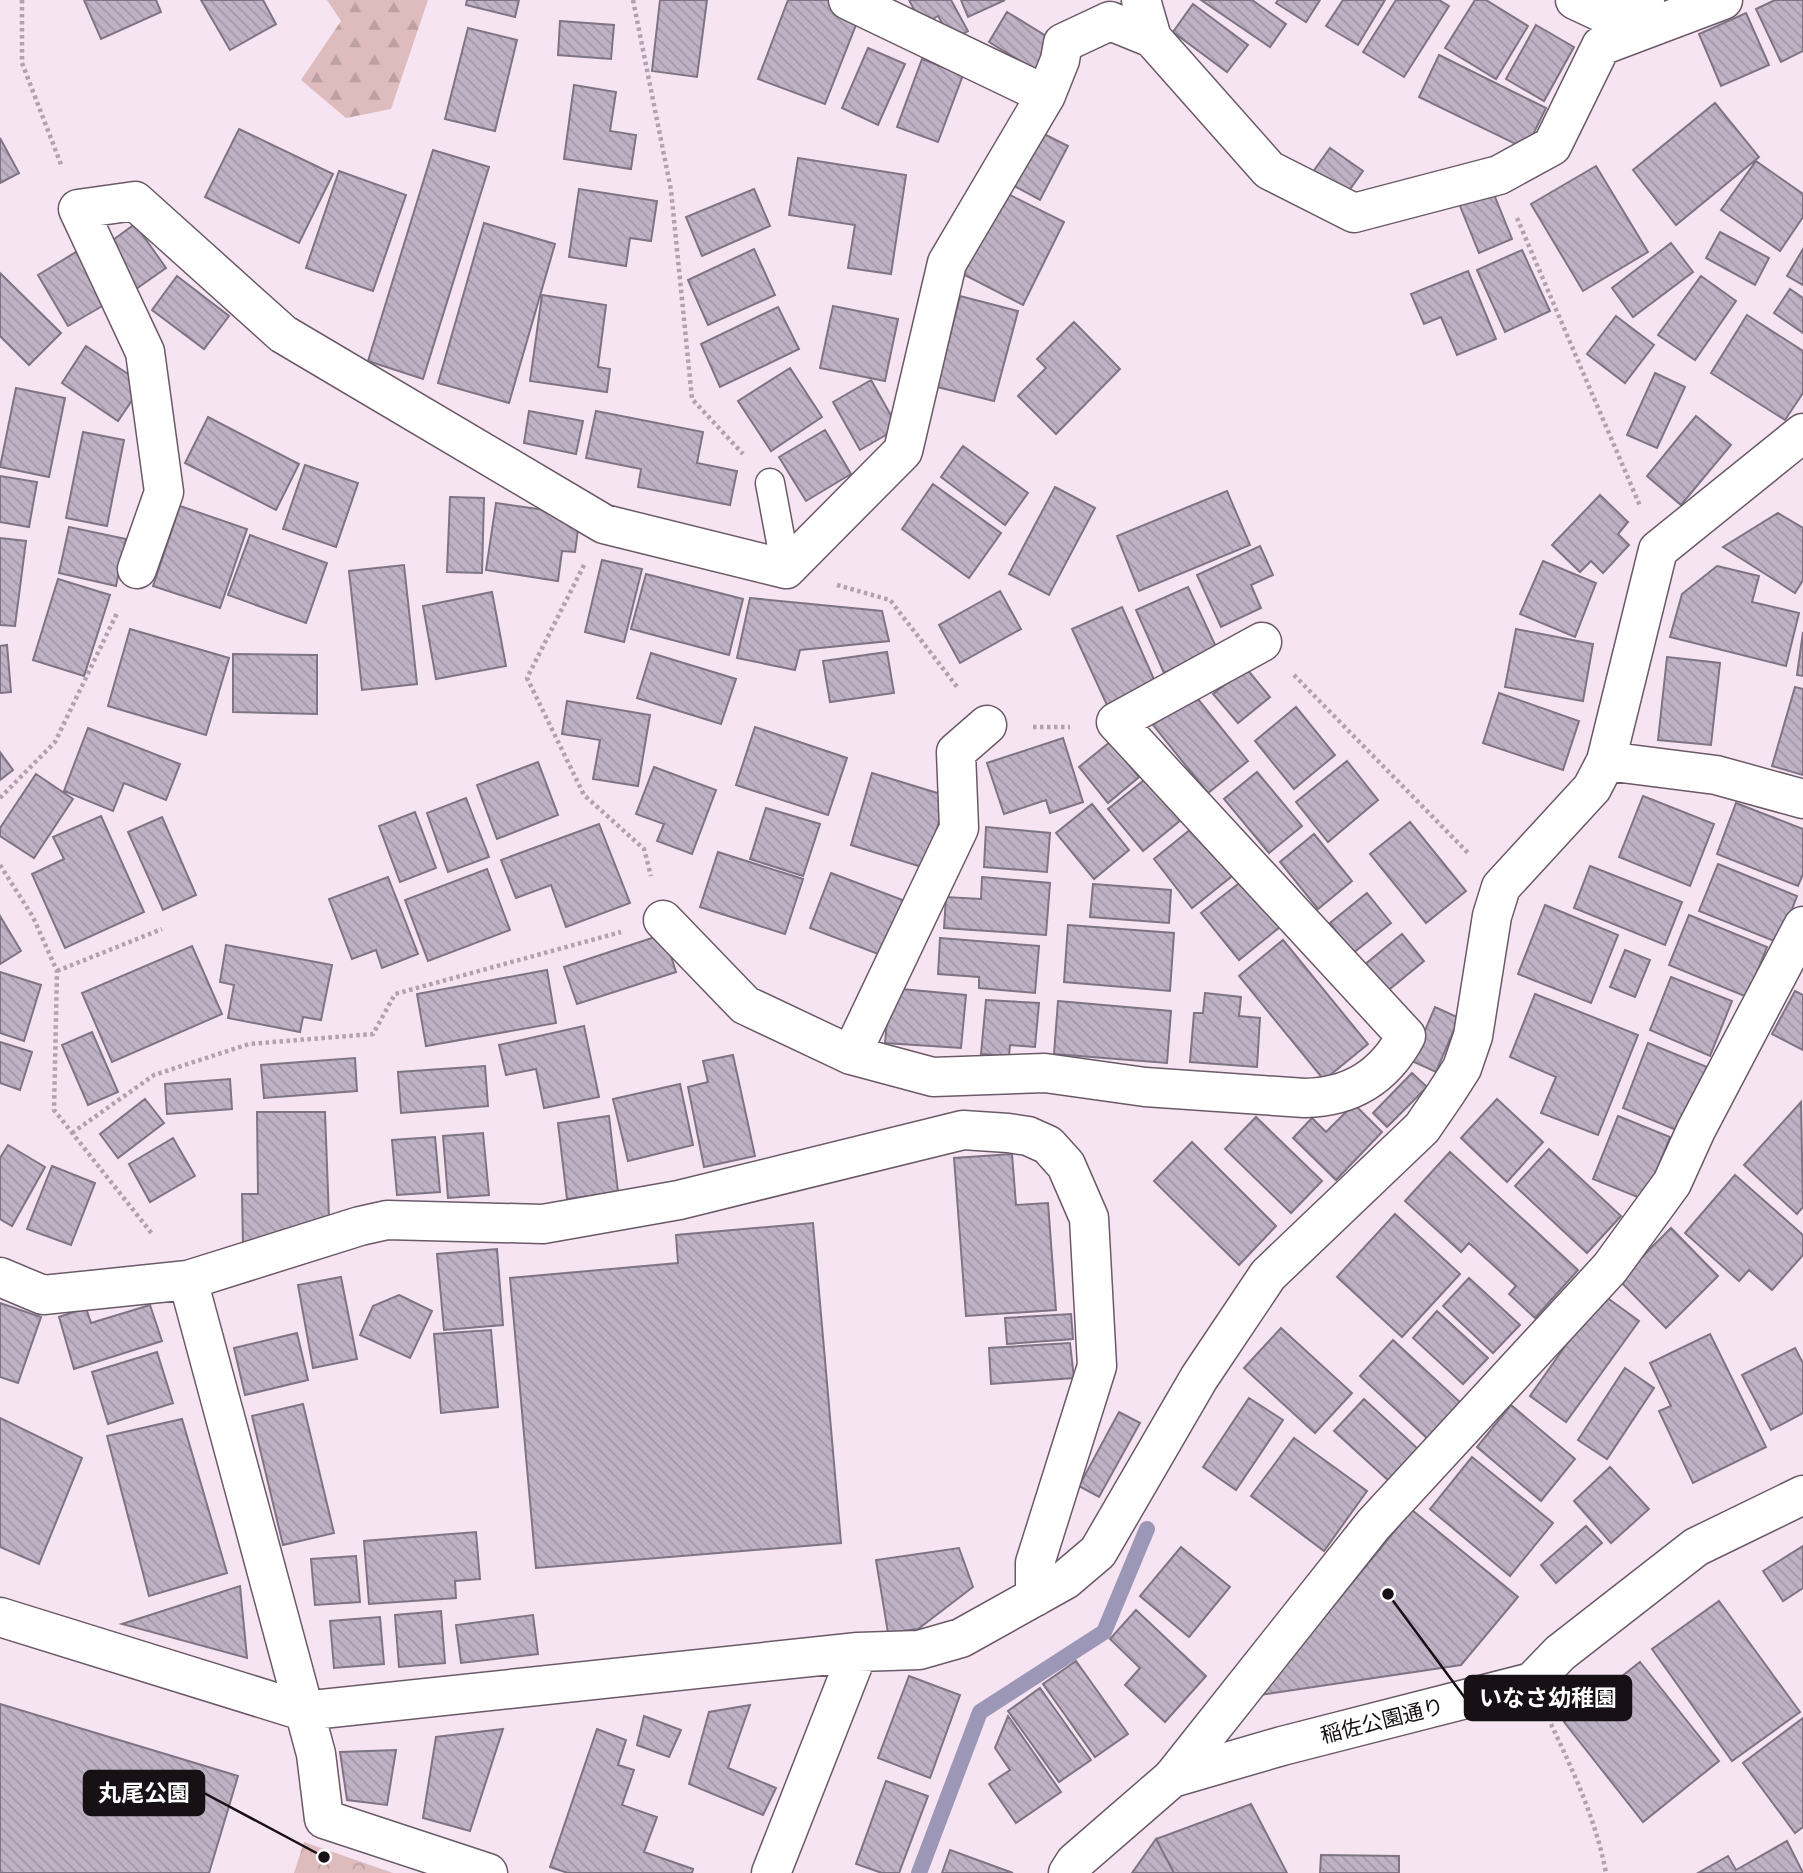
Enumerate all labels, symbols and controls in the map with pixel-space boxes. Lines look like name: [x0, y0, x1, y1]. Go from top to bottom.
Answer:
callout: いなさ幼稚園: [1465, 1676, 1631, 1720]
text: いなさ幼稚園: [1479, 1683, 1617, 1712]
street label: 稲佐公園通り: [1318, 1692, 1446, 1748]
callout: 丸尾公園: [84, 1771, 204, 1815]
text: 丸尾公園: [98, 1778, 190, 1807]

